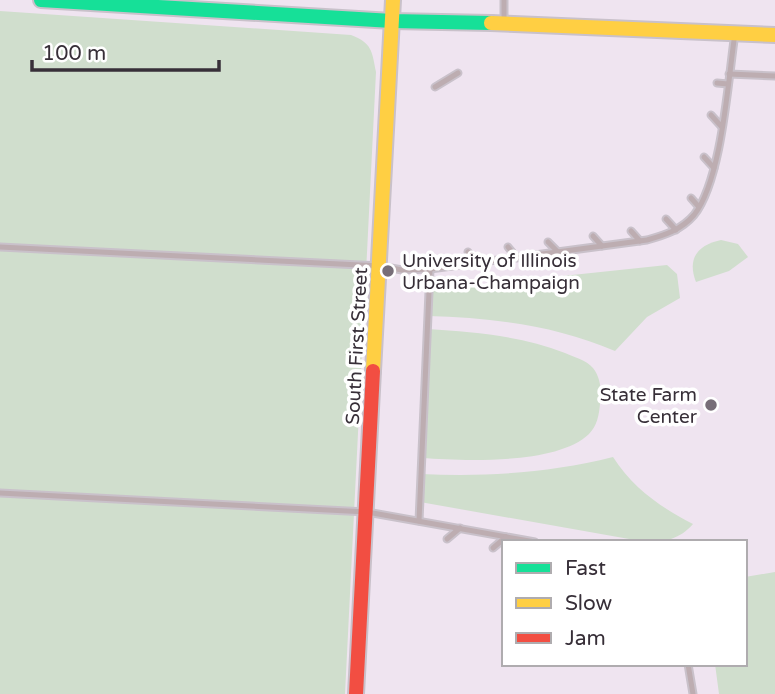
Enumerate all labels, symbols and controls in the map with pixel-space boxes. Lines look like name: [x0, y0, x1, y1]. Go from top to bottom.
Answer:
scale bar: [32, 28, 219, 72]
text: 100 m: [42, 41, 106, 66]
place label: University of Illinois Urbana-Champaign: [402, 250, 580, 294]
marker: University of Illinois Urbana-Champaign: [380, 263, 396, 279]
street label: South First Street: [342, 267, 372, 425]
place label: State Farm Center: [600, 384, 698, 428]
marker: State Farm Center: [703, 397, 719, 413]
legend: [502, 540, 747, 666]
text: Fast: [565, 556, 606, 581]
text: Slow: [565, 591, 613, 616]
text: Jam: [565, 626, 606, 651]

